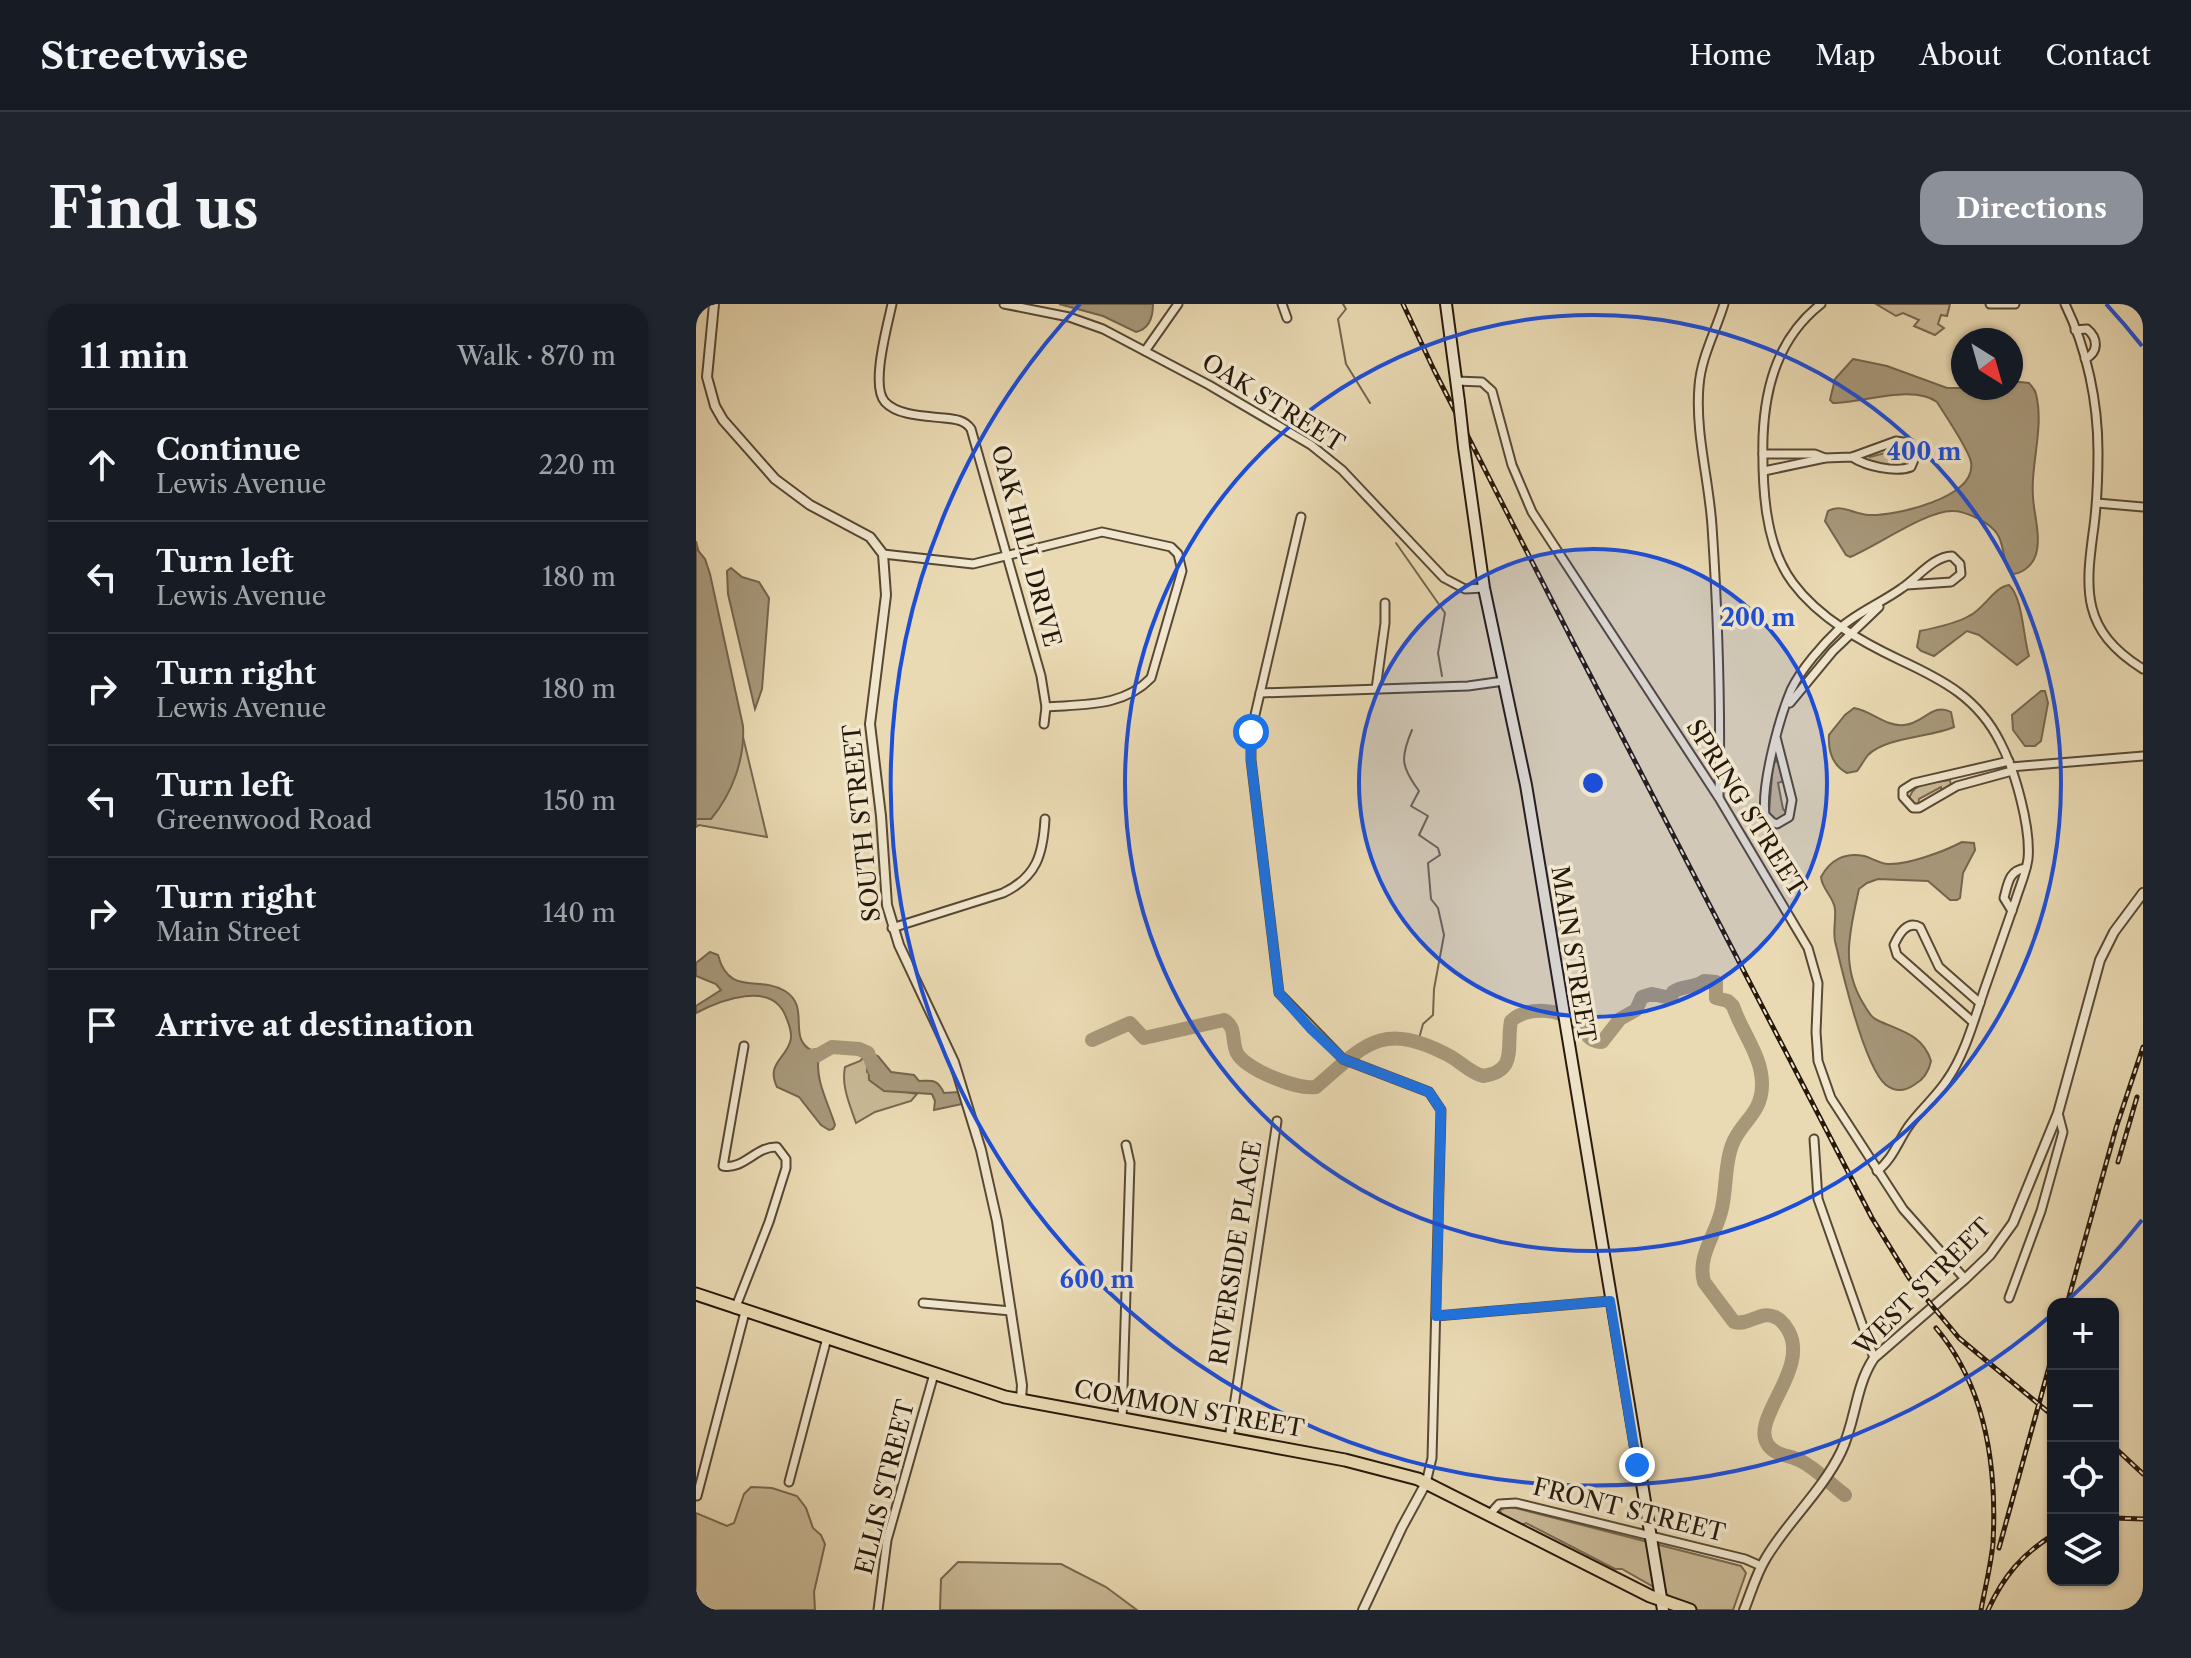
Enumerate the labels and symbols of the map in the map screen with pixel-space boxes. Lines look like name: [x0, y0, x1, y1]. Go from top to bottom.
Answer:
north arrow: [1951, 328, 2023, 400]
street label: OAK STREET: [1197, 347, 1350, 458]
text: 400 m: [1887, 437, 1961, 466]
street label: OAK HILL DRIVE: [986, 442, 1067, 650]
text: 200 m: [1721, 603, 1795, 632]
route start: [1233, 714, 1269, 750]
street label: SPRING STREET: [1680, 714, 1813, 901]
street label: SOUTH STREET: [837, 723, 886, 923]
centre of rings: [1579, 769, 1607, 797]
street label: MAIN STREET: [1545, 864, 1602, 1044]
street label: RIVERSIDE PLACE: [1203, 1139, 1268, 1367]
street label: WEST STREET: [1847, 1212, 1997, 1362]
text: 600 m: [1060, 1265, 1134, 1294]
street label: COMMON STREET: [1072, 1374, 1307, 1443]
street label: ELLIS STREET: [849, 1397, 920, 1577]
route end: [1619, 1447, 1655, 1483]
street label: FRONT STREET: [1530, 1472, 1728, 1547]

